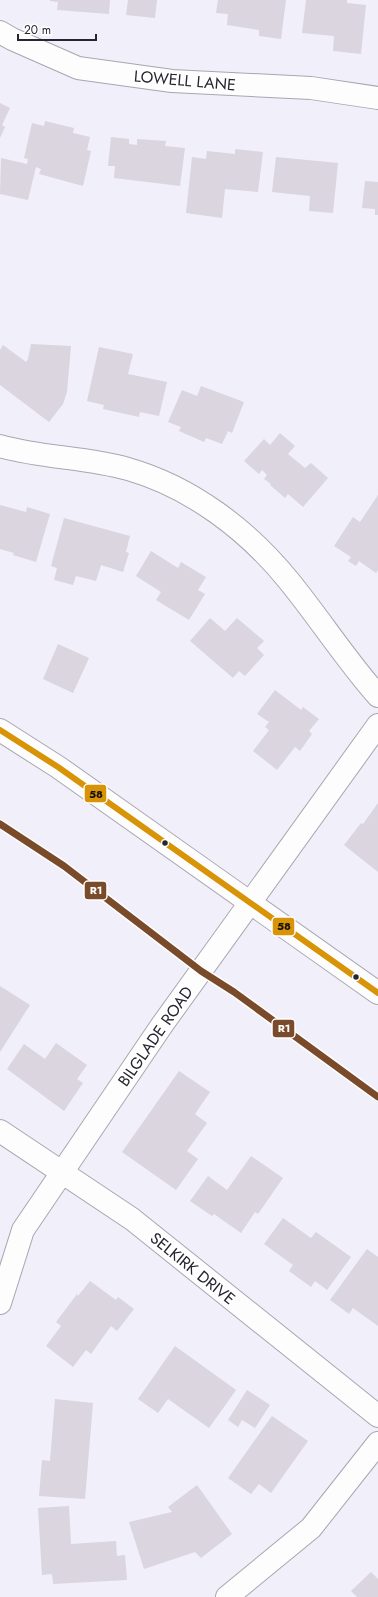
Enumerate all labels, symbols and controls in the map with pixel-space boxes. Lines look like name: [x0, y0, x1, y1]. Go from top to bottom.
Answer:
scale bar: [18, 16, 96, 42]
text: 20 m: [24, 21, 51, 39]
street label: LOWELL LANE: [133, 65, 237, 96]
line badge: 58: [84, 784, 107, 803]
text: 58: [89, 786, 103, 802]
unlabelled marker: [160, 838, 170, 848]
line badge: R1: [84, 881, 107, 900]
text: R1: [90, 882, 102, 898]
line badge: 58: [272, 917, 295, 936]
text: 58: [277, 918, 291, 934]
unlabelled marker: [351, 972, 361, 982]
street label: BILGLADE ROAD: [112, 982, 199, 1091]
line badge: R1: [272, 1019, 295, 1038]
text: R1: [278, 1020, 290, 1036]
street label: SELKIRK DRIVE: [145, 1227, 240, 1310]

